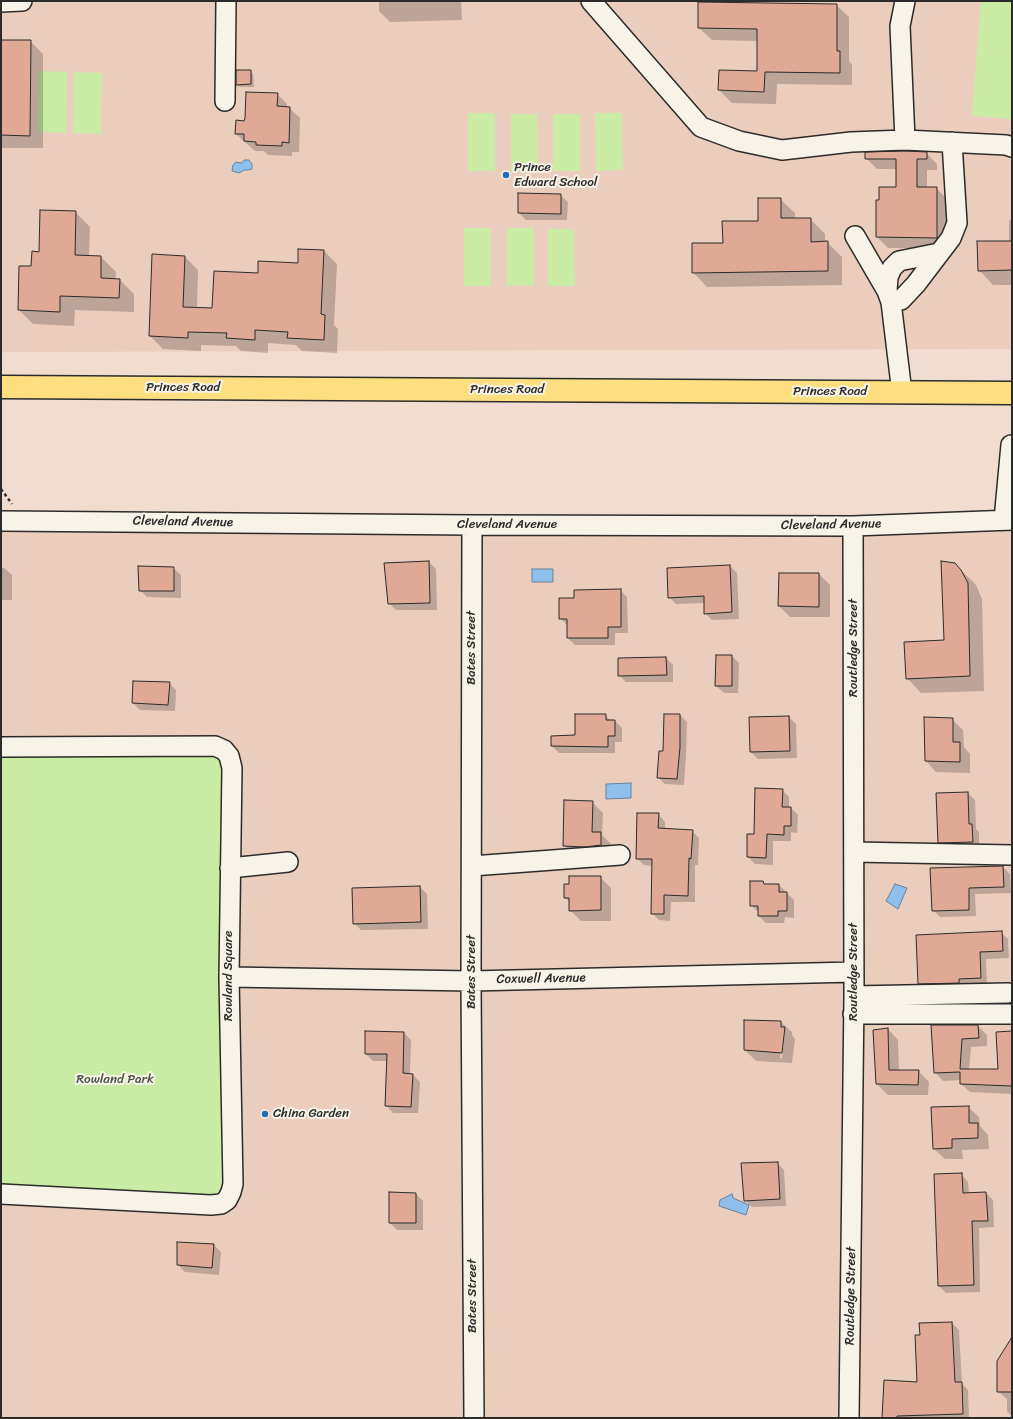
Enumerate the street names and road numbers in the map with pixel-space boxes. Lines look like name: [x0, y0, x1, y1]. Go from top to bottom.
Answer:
street label: Princes Road: [146, 380, 220, 396]
street label: Princes Road: [470, 382, 544, 398]
street label: Princes Road: [793, 384, 867, 400]
street label: Cleveland Avenue: [133, 513, 233, 531]
street label: Cleveland Avenue: [781, 516, 881, 534]
street label: Cleveland Avenue: [457, 517, 557, 533]
street label: Routledge Street: [846, 599, 862, 697]
street label: Bates Street: [464, 611, 480, 685]
street label: Routledge Street: [846, 923, 862, 1021]
street label: Rowland Square: [221, 931, 237, 1021]
street label: Bates Street: [464, 935, 480, 1009]
street label: Coxwell Avenue: [496, 970, 586, 988]
street label: Routledge Street: [842, 1247, 860, 1345]
street label: Bates Street: [465, 1259, 481, 1333]

